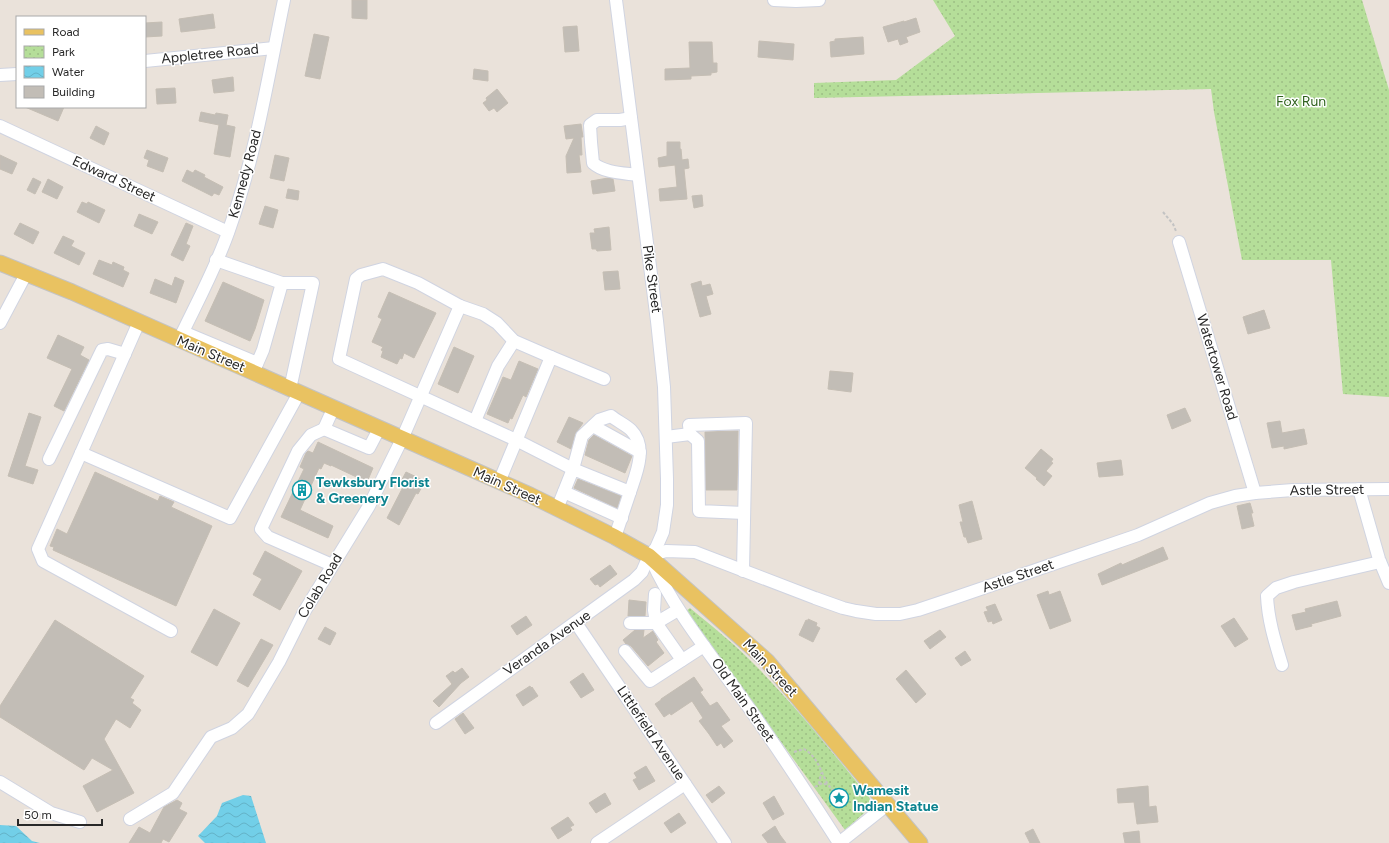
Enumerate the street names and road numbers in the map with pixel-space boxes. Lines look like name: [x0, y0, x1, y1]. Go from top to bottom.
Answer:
street label: Appletree Road: [161, 40, 259, 68]
street label: Kennedy Road: [225, 128, 265, 220]
street label: Edward Street: [70, 152, 158, 206]
street label: Pike Street: [639, 244, 665, 314]
street label: Watertower Road: [1193, 312, 1241, 422]
street label: Main Street: [174, 332, 248, 376]
street label: Main Street: [470, 463, 544, 509]
street label: Astle Street: [1290, 481, 1364, 499]
street label: Colab Road: [294, 551, 346, 621]
street label: Astle Street: [980, 556, 1056, 596]
street label: Veranda Avenue: [500, 606, 594, 679]
street label: Main Street: [739, 636, 801, 700]
street label: Old Main Street: [708, 655, 778, 745]
street label: Littlefield Avenue: [613, 683, 689, 784]

